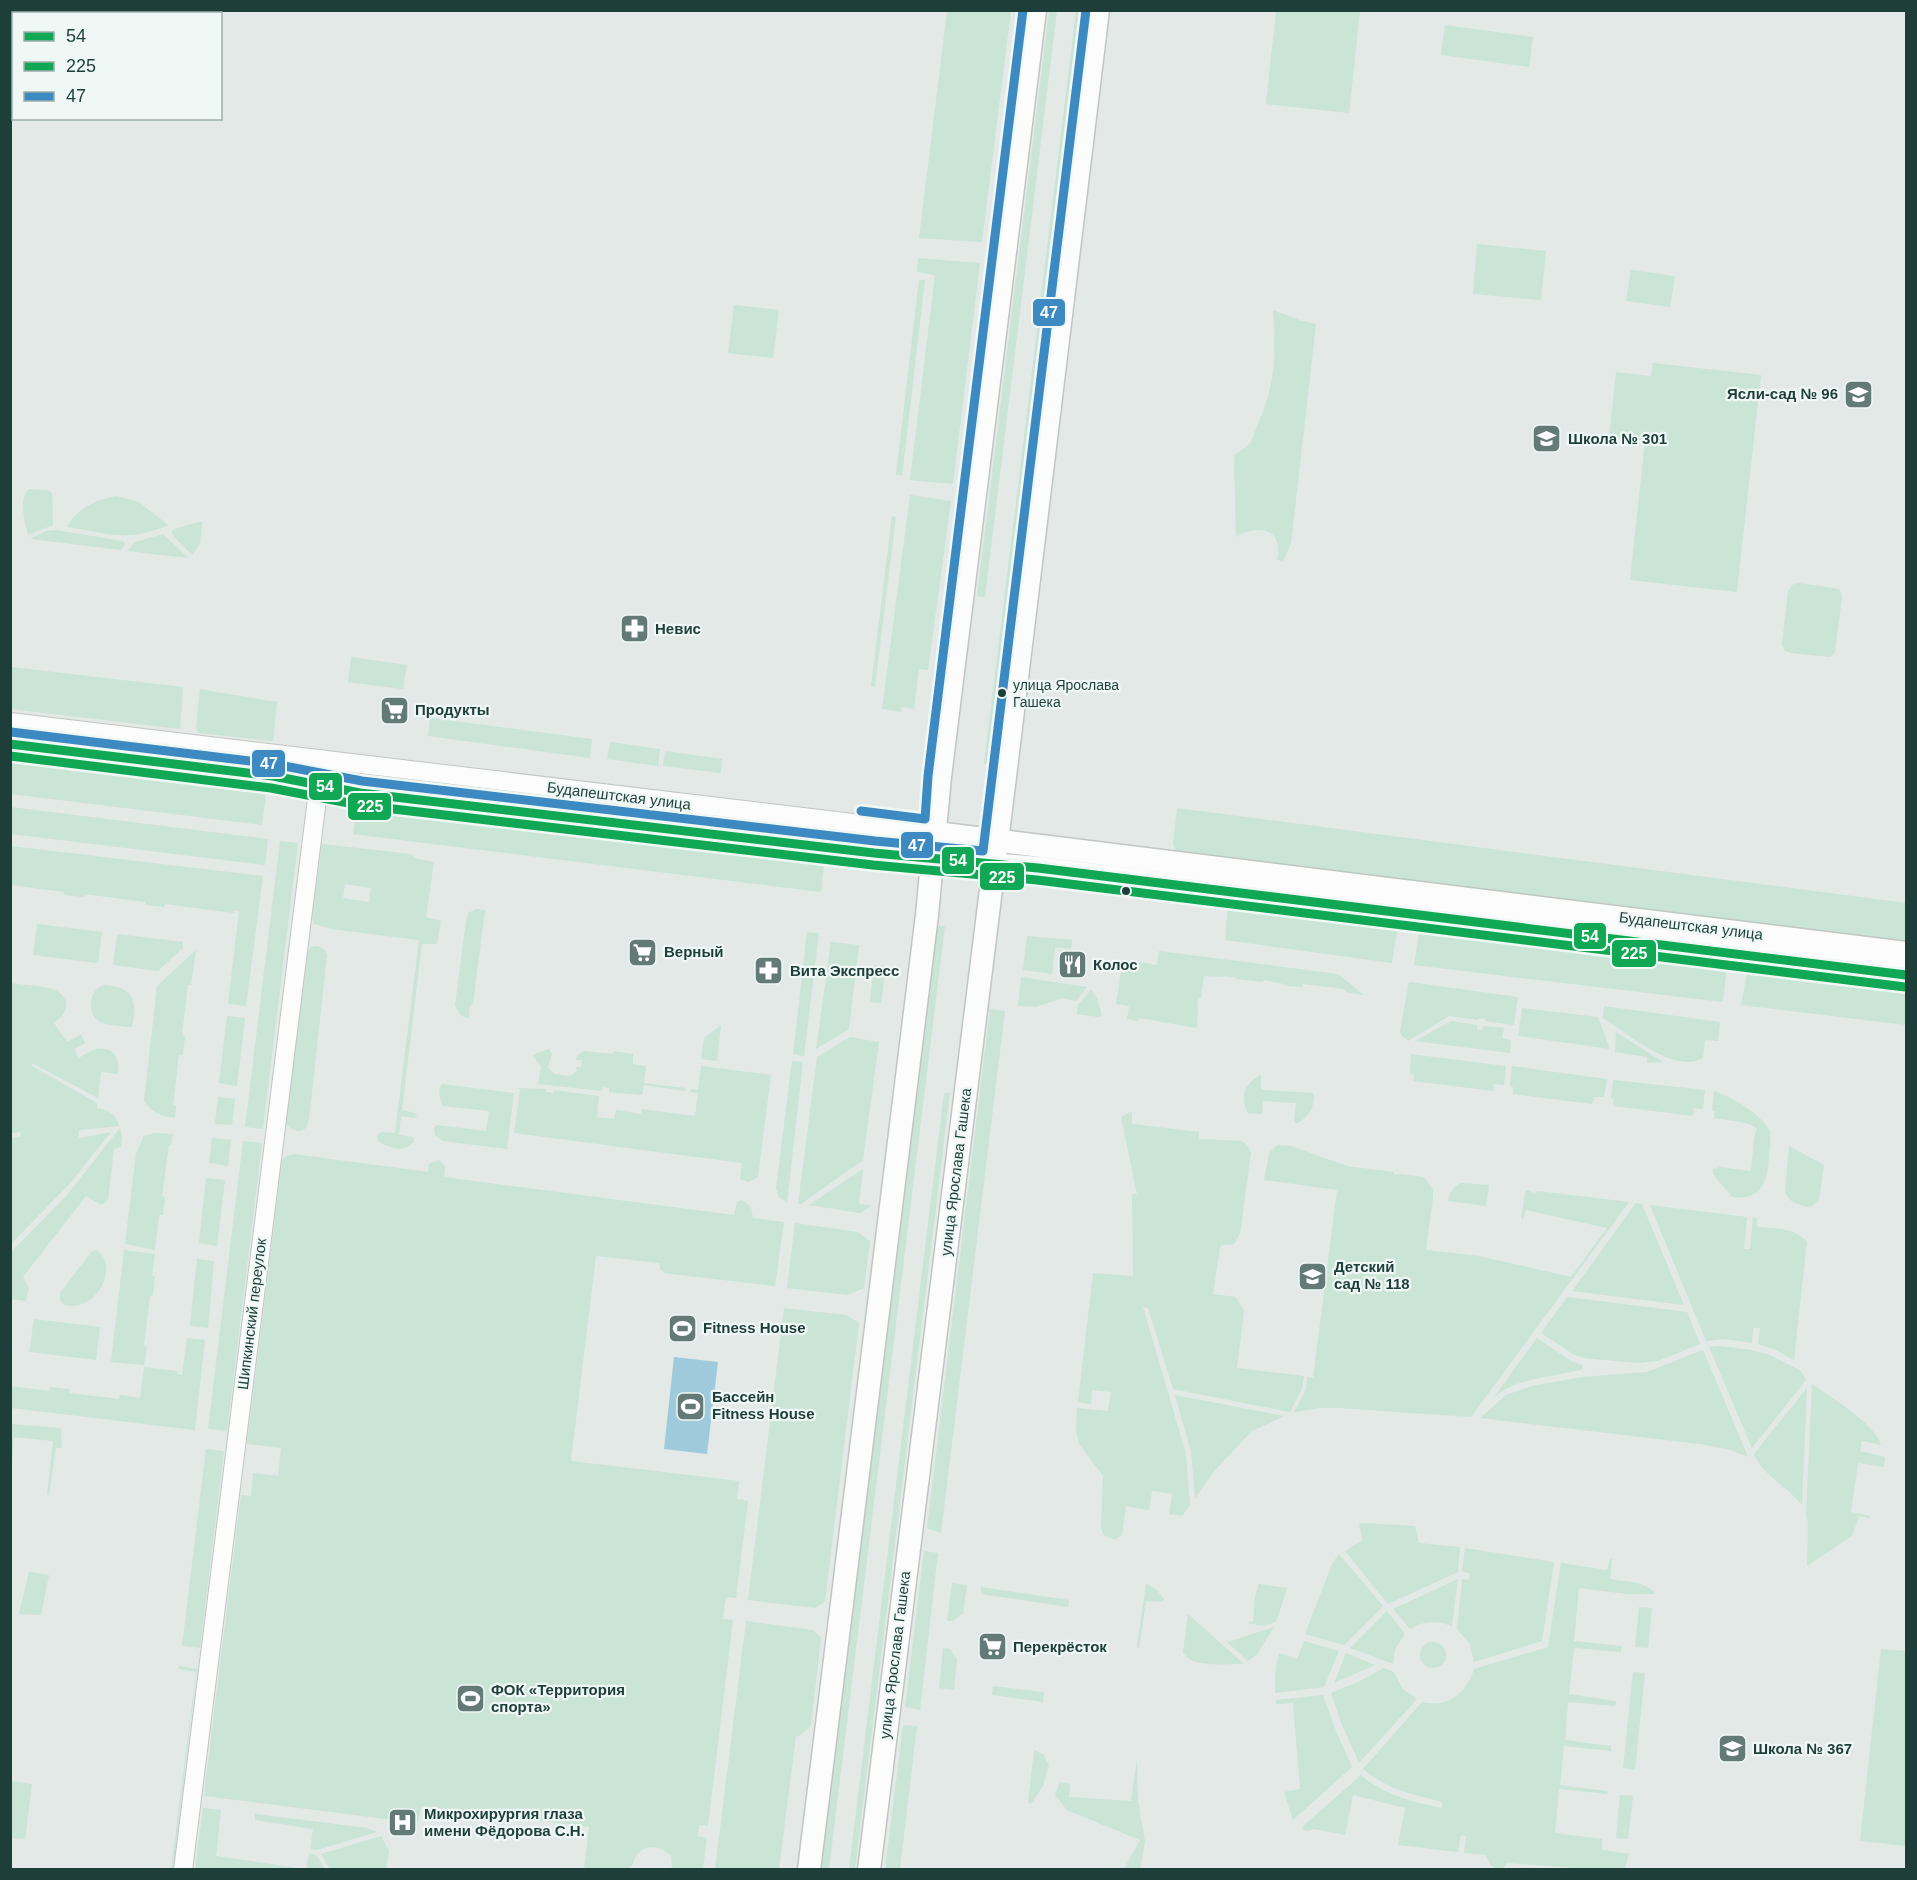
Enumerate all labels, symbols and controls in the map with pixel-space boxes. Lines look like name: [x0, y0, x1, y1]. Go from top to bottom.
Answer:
legend: [12, 12, 222, 120]
text: 54: [66, 26, 86, 46]
text: 225: [66, 56, 96, 76]
text: 47: [66, 86, 86, 106]
line badge: 47: [1032, 298, 1066, 327]
text: 47: [1040, 304, 1058, 321]
school or university icon: Ясли-сад № 96: [1843, 378, 1875, 410]
place label: Ясли-сад № 96: [1727, 385, 1838, 402]
school or university icon: Школа № 301: [1531, 423, 1563, 455]
place label: Школа № 301: [1568, 430, 1667, 447]
pharmacy icon: Невис: [618, 613, 650, 645]
place label: Невис: [655, 620, 701, 637]
place label: улица Ярослава Гашека: [1013, 677, 1119, 710]
marker: улица Ярослава Гашека: [996, 687, 1008, 699]
supermarket icon: Продукты: [378, 694, 410, 726]
place label: Продукты: [415, 701, 490, 718]
line badge: 47: [251, 749, 286, 778]
text: 47: [260, 755, 278, 772]
line badge: 54: [308, 772, 343, 801]
text: 54: [316, 778, 334, 795]
street label: Будапештская улица: [546, 778, 693, 813]
line badge: 225: [347, 792, 392, 821]
text: 225: [357, 798, 383, 815]
line badge: 47: [900, 831, 934, 859]
text: 47: [908, 837, 926, 854]
line badge: 54: [941, 846, 975, 875]
text: 54: [949, 852, 967, 869]
line badge: 225: [979, 862, 1025, 891]
text: 225: [989, 869, 1015, 886]
unlabelled marker: [1120, 885, 1132, 897]
street label: Будапештская улица: [1618, 908, 1765, 943]
line badge: 54: [1573, 922, 1607, 950]
text: 54: [1581, 928, 1599, 945]
supermarket icon: Верный: [627, 936, 659, 968]
line badge: 225: [1611, 939, 1657, 968]
place label: Верный: [664, 943, 723, 960]
text: 225: [1621, 945, 1647, 962]
restaurant icon: Колос: [1056, 949, 1088, 981]
pharmacy icon: Вита Экспресс: [753, 955, 785, 987]
place label: Колос: [1093, 956, 1138, 973]
place label: Вита Экспресс: [790, 962, 899, 979]
street label: улица Ярослава Гашека: [937, 1086, 974, 1257]
street label: Шипкинский переулок: [234, 1237, 269, 1391]
place label: Детский сад № 118: [1334, 1258, 1410, 1292]
school or university icon: Детский сад № 118: [1297, 1260, 1329, 1292]
sports icon: Fitness House: [666, 1312, 698, 1344]
place label: Fitness House: [703, 1319, 806, 1336]
place label: Бассейн Fitness House: [712, 1388, 815, 1422]
sports icon: Бассейн Fitness House: [675, 1390, 707, 1422]
street label: улица Ярослава Гашека: [876, 1569, 913, 1740]
supermarket icon: Перекрёсток: [976, 1631, 1008, 1663]
place label: Перекрёсток: [1013, 1638, 1107, 1655]
place label: ФОК «Территория спорта»: [491, 1681, 625, 1715]
sports icon: ФОК «Территория спорта»: [454, 1683, 486, 1715]
school or university icon: Школа № 367: [1716, 1733, 1748, 1765]
place label: Школа № 367: [1753, 1740, 1852, 1757]
place label: Микрохирургия глаза имени Фёдорова С.Н.: [424, 1805, 585, 1839]
hospital icon: Микрохирургия глаза имени Фёдорова С.Н.: [387, 1807, 419, 1839]

